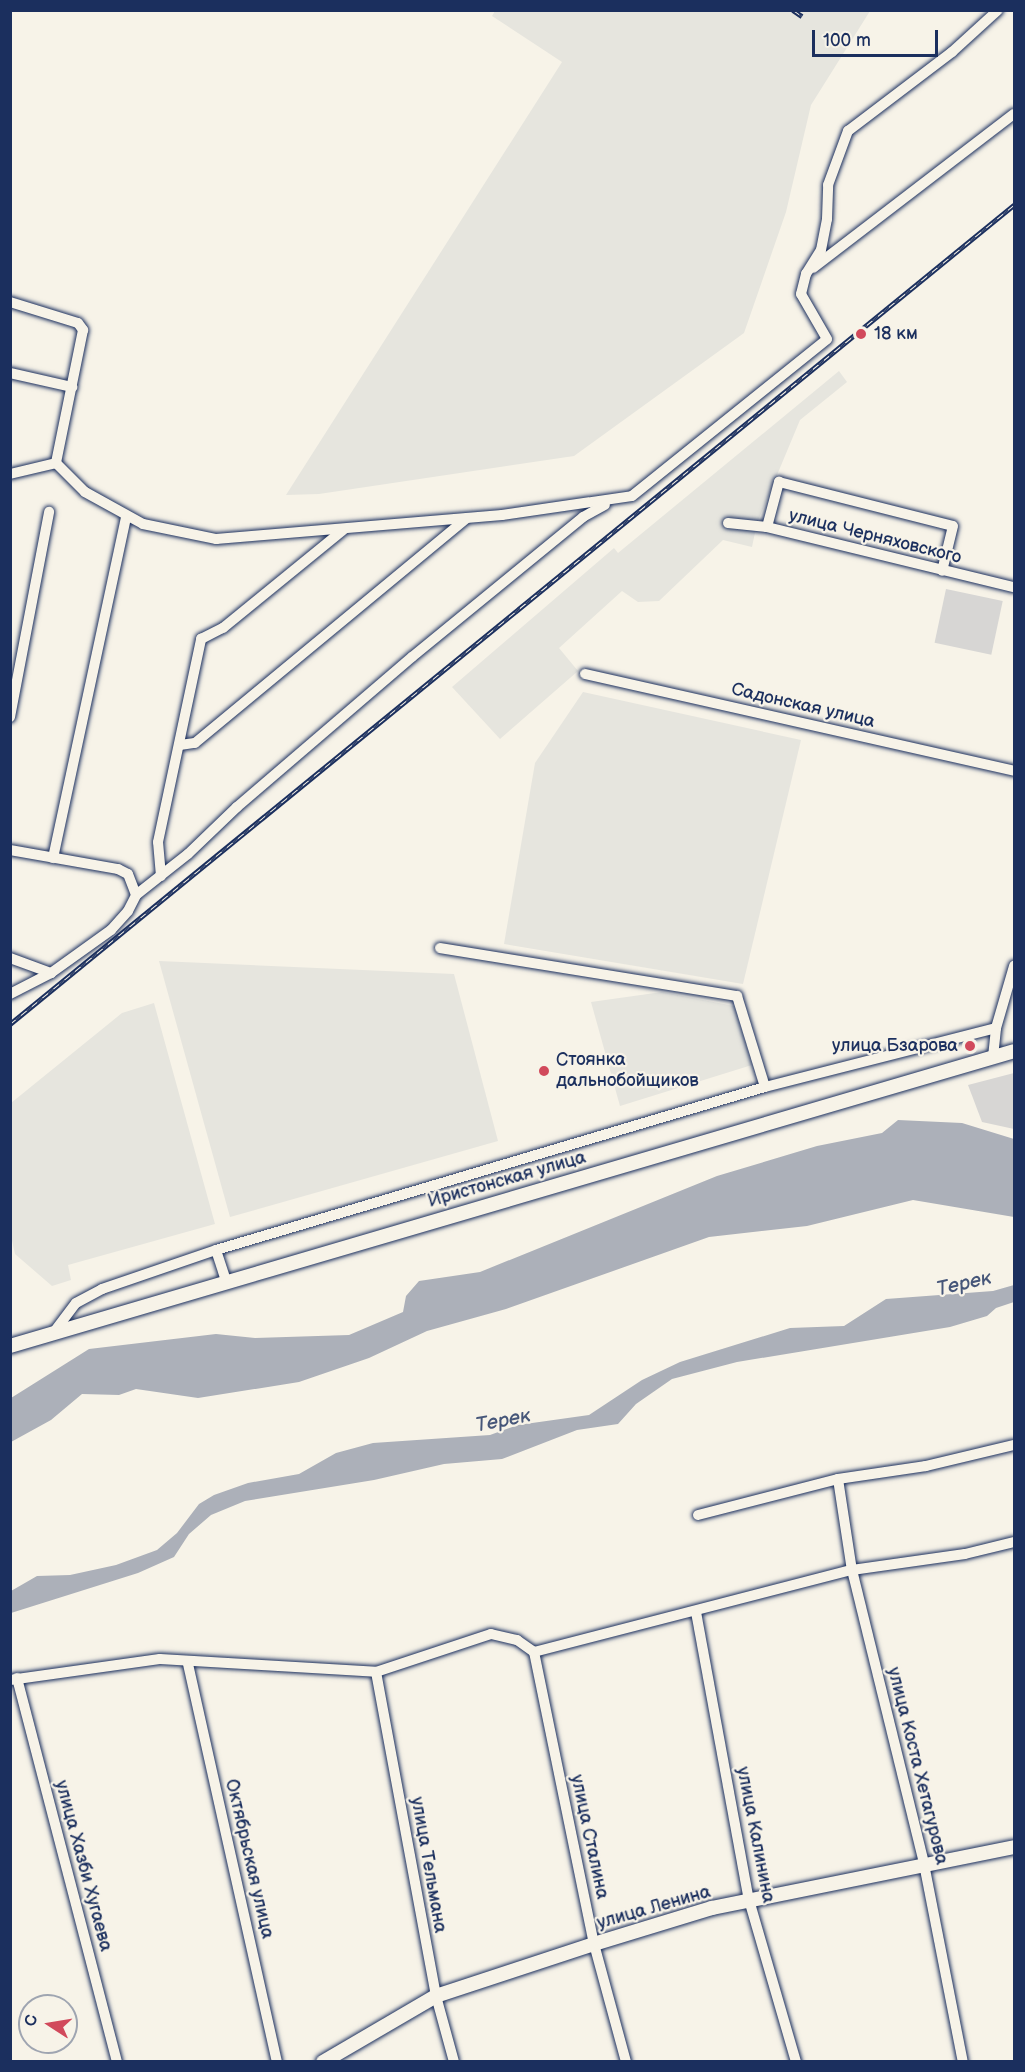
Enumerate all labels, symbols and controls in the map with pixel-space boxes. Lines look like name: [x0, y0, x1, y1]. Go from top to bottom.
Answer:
scale bar: [815, 18, 941, 56]
text: 100 m: [823, 30, 871, 51]
place label: 18 км: [874, 323, 918, 345]
marker: 18 км: [852, 325, 870, 343]
street label: улица Черняховского: [786, 505, 964, 569]
street label: Садонская улица: [729, 679, 877, 733]
place label: улица Бзарова: [832, 1035, 958, 1057]
marker: улица Бзарова: [963, 1039, 977, 1053]
place label: Стоянка дальнобойщиков: [556, 1050, 699, 1092]
marker: Стоянка дальнобойщиков: [537, 1064, 551, 1078]
street label: Иристонская улица: [426, 1147, 588, 1213]
water label: Терек: [934, 1266, 994, 1302]
water label: Терек: [473, 1404, 533, 1438]
street label: улица Коста Хетагурова: [882, 1665, 952, 1867]
street label: улица Калинина: [731, 1765, 779, 1905]
street label: улица Сталина: [565, 1773, 613, 1901]
street label: Октябрьская улица: [220, 1777, 278, 1941]
street label: улица Хазби Хугаева: [50, 1778, 116, 1954]
street label: улица Тельмана: [405, 1795, 451, 1935]
street label: улица Ленина: [595, 1881, 713, 1935]
north arrow: [18, 1994, 78, 2054]
text: С: [21, 2013, 42, 2028]

